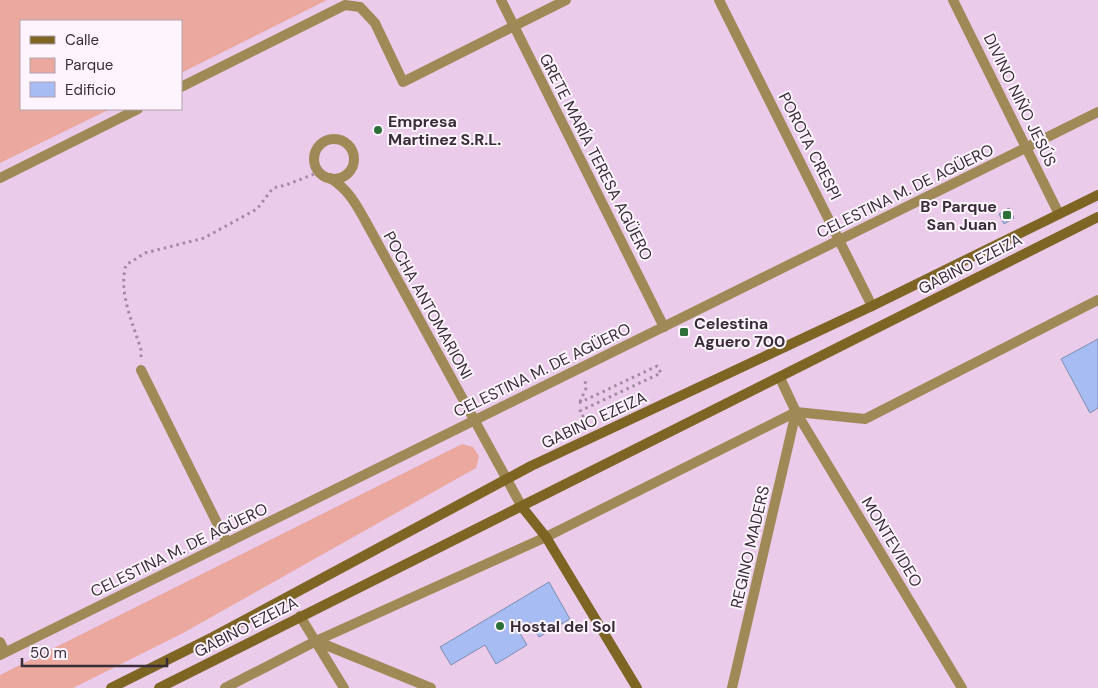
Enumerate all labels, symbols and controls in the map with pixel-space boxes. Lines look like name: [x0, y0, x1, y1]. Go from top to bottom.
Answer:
legend: [20, 20, 182, 110]
text: Calle: [65, 30, 99, 50]
street label: DIVINO NIÑO JESÚS: [979, 30, 1061, 170]
street label: GRETE MARÍA TERESA AGÜERO: [535, 50, 657, 264]
text: Parque: [65, 55, 113, 75]
text: Edificio: [65, 80, 116, 100]
street label: POROTA CRESPI: [774, 89, 846, 203]
place label: Empresa Martinez S.R.L.: [388, 111, 501, 150]
marker: Empresa Martinez S.R.L.: [372, 124, 384, 136]
street label: CELESTINA M. DE AGÜERO: [813, 139, 997, 243]
place label: Bº Parque San Juan: [920, 196, 997, 235]
marker: Bº Parque San Juan: [1001, 209, 1013, 221]
street label: POCHA ANTOMARIONI: [379, 227, 477, 383]
street label: GABINO EZEIZA: [915, 229, 1026, 299]
place label: Celestina Aguero 700: [694, 313, 785, 352]
street label: CELESTINA M. DE AGÜERO: [450, 318, 634, 422]
marker: Celestina Aguero 700: [678, 326, 690, 338]
street label: GABINO EZEIZA: [538, 386, 650, 454]
street label: REGINO MADERS: [726, 484, 774, 610]
street label: MONTEVIDEO: [857, 493, 927, 591]
street label: CELESTINA M. DE AGÜERO: [87, 498, 271, 602]
street label: GABINO EZEIZA: [191, 592, 302, 662]
place label: Hostal del Sol: [510, 616, 616, 637]
marker: Hostal del Sol: [494, 620, 506, 632]
scale bar: [22, 636, 168, 668]
text: 50 m: [30, 643, 67, 663]

